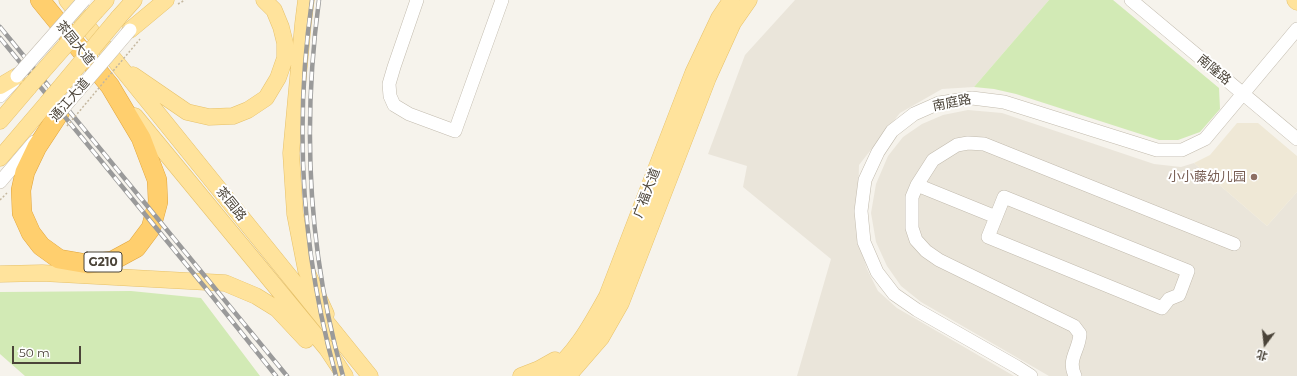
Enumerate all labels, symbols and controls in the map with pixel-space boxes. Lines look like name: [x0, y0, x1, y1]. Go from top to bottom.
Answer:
street label: 茶园大道: [53, 18, 97, 68]
street label: 南隆路: [1194, 51, 1234, 89]
street label: 通江大道: [47, 75, 93, 125]
street label: 南庭路: [931, 92, 973, 114]
street label: 广福大道: [630, 166, 664, 220]
place label: 小小藤幼儿园: [1168, 169, 1246, 185]
marker: 小小藤幼儿园: [1249, 172, 1259, 182]
street label: 茶园路: [213, 184, 249, 224]
road number: G210: [84, 252, 122, 272]
north arrow: [1245, 324, 1285, 364]
scale bar: [14, 338, 83, 364]
text: 50 m: [19, 345, 50, 360]
text: 北: [1255, 347, 1269, 364]

